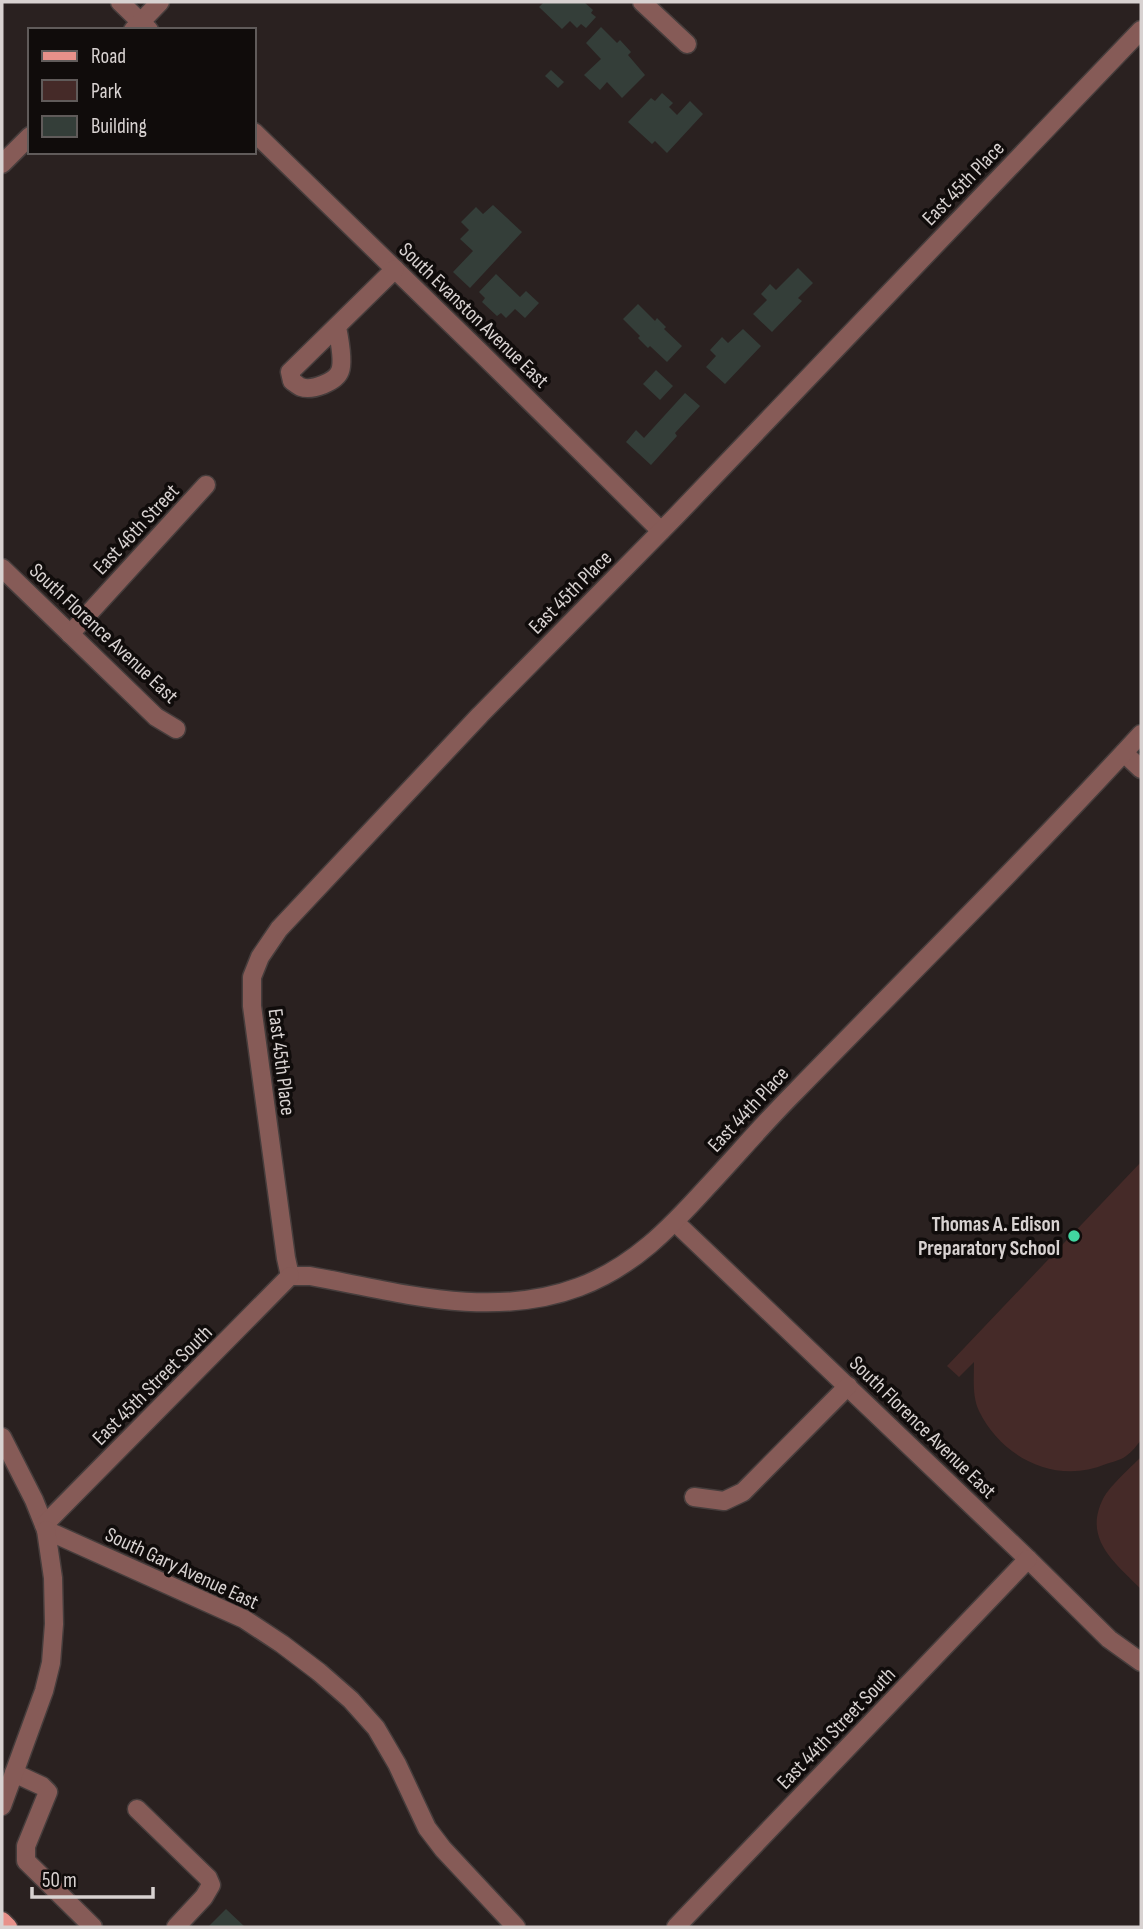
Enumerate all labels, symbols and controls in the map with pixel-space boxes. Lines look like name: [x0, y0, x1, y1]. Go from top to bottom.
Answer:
legend: [28, 28, 256, 154]
text: Road: [91, 44, 126, 69]
text: Park: [91, 79, 122, 104]
text: Building: [91, 114, 147, 139]
street label: East 45th Place: [917, 136, 1010, 231]
street label: South Evanston Avenue East: [394, 237, 554, 393]
street label: East 46th Street: [88, 479, 185, 580]
street label: East 45th Place: [524, 546, 617, 639]
street label: South Florence Avenue East: [24, 558, 183, 709]
street label: East 45th Place: [263, 1007, 300, 1117]
street label: East 44th Place: [702, 1061, 794, 1157]
place label: Thomas A. Edison Preparatory School: [918, 1212, 1060, 1261]
marker: Thomas A. Edison Preparatory School: [1066, 1228, 1082, 1244]
street label: East 45th Street South: [87, 1320, 217, 1450]
street label: South Florence Avenue East: [844, 1351, 1001, 1504]
street label: South Gary Avenue East: [101, 1522, 262, 1615]
street label: East 44th Street South: [772, 1662, 901, 1794]
scale bar: [32, 1856, 152, 1900]
text: 50 m: [42, 1868, 77, 1893]

